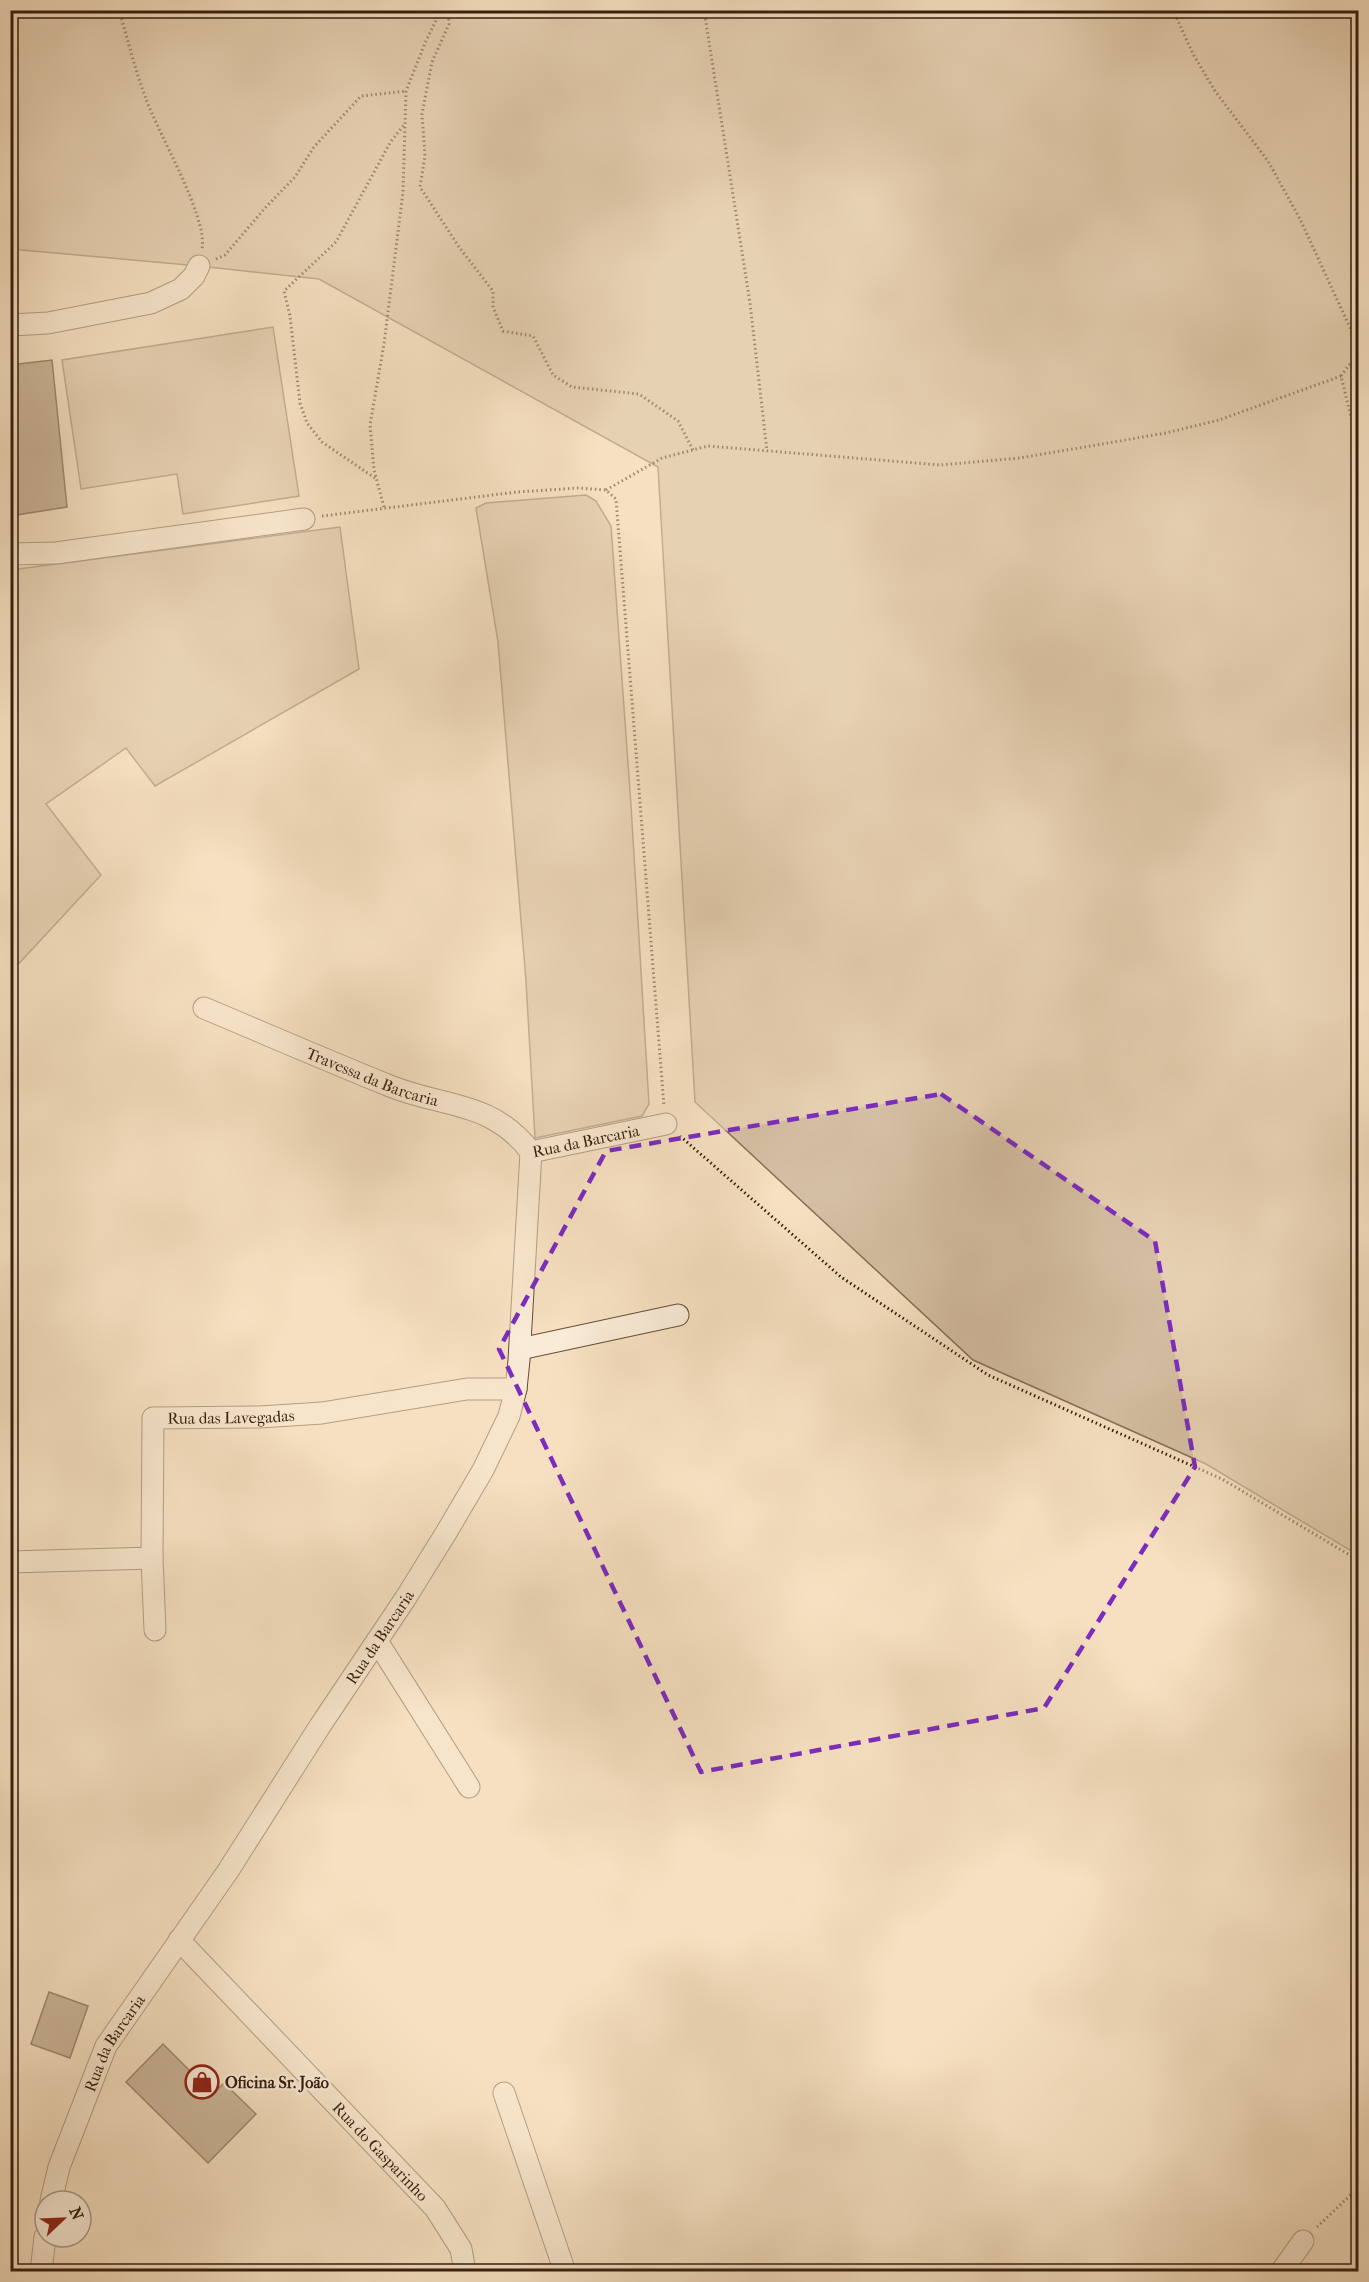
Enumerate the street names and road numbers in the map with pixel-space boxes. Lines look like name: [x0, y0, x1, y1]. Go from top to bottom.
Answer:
street label: Travessa da Barcaria: [304, 1043, 441, 1110]
street label: Rua da Barcaria: [531, 1121, 642, 1161]
street label: Rua das Lavegadas: [167, 1406, 295, 1428]
street label: Rua da Barcaria: [342, 1586, 418, 1688]
street label: Rua da Barcaria: [80, 1991, 149, 2094]
street label: Rua do Gasparinho: [329, 2098, 432, 2205]

